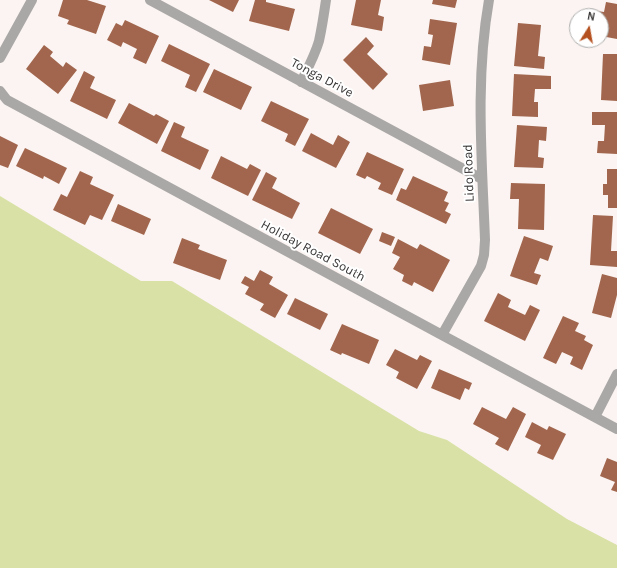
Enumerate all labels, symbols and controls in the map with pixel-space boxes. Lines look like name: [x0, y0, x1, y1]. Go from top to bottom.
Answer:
north arrow: [569, 8, 609, 48]
text: N: [586, 10, 596, 24]
street label: Tonga Drive: [288, 55, 356, 101]
street label: Lido Road: [460, 144, 478, 202]
street label: Holiday Road South: [258, 217, 368, 285]

